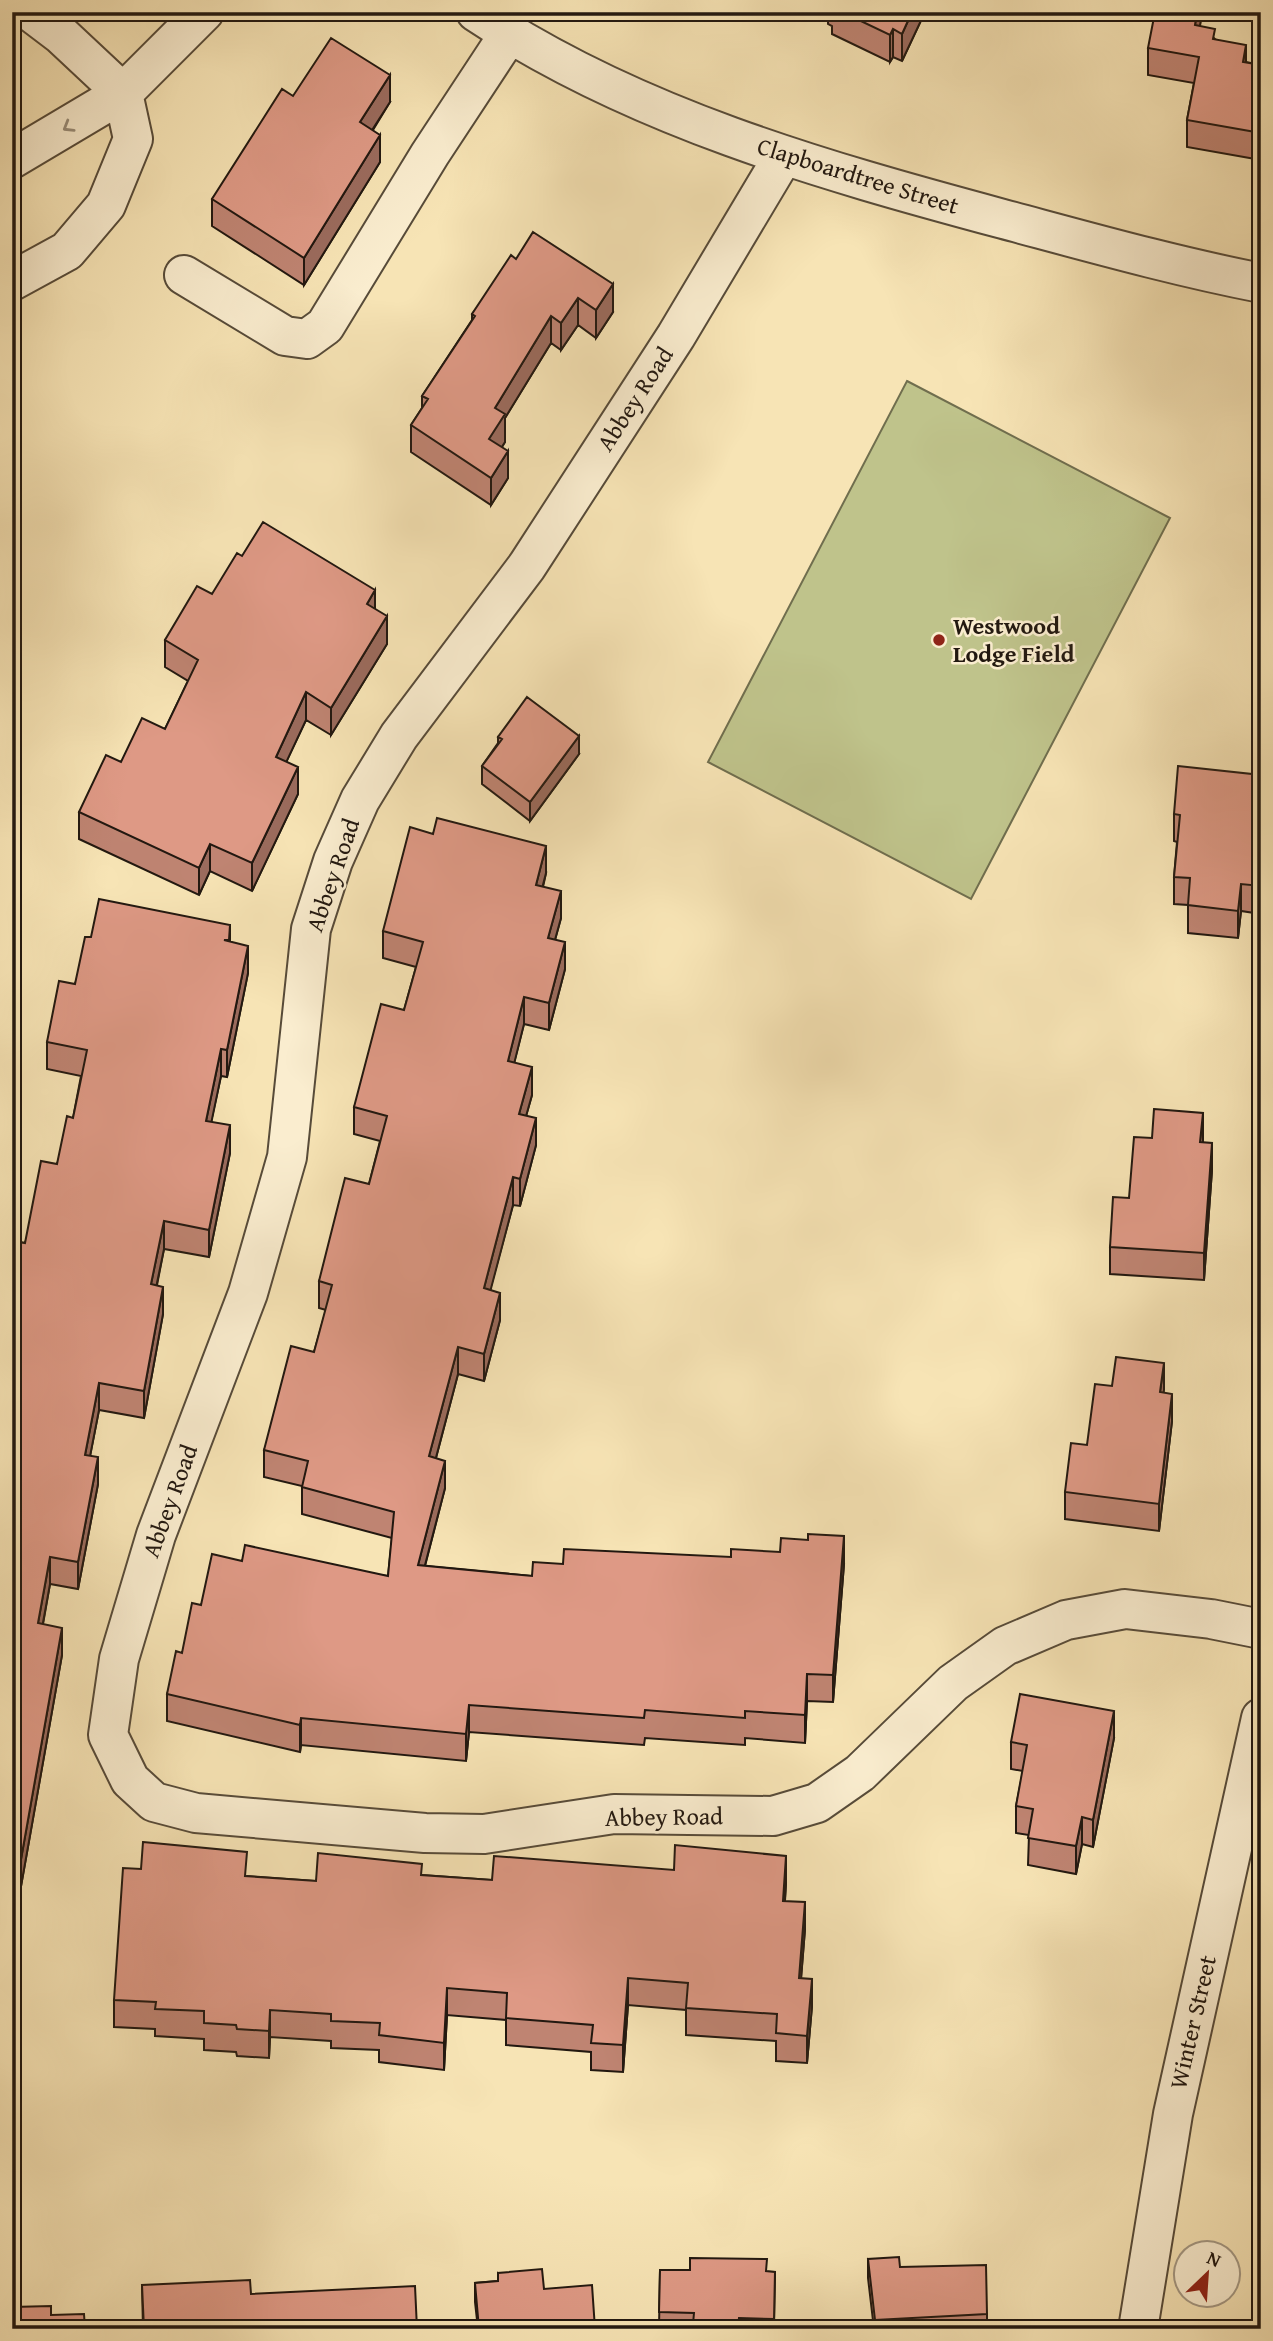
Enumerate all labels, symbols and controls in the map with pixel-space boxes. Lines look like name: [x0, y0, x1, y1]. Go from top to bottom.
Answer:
one-way arrow: [63, 118, 76, 131]
street label: Clapboardtree Street: [753, 128, 964, 223]
street label: Abbey Road: [588, 340, 682, 458]
place label: Westwood Lodge Field: [953, 608, 1075, 671]
marker: Westwood Lodge Field: [931, 632, 947, 648]
street label: Abbey Road: [297, 813, 368, 936]
street label: Abbey Road: [133, 1439, 206, 1562]
street label: Abbey Road: [605, 1798, 724, 1835]
street label: Winter Street: [1160, 1951, 1225, 2092]
north arrow: [1172, 2240, 1242, 2310]
text: N: [1203, 2243, 1226, 2274]

